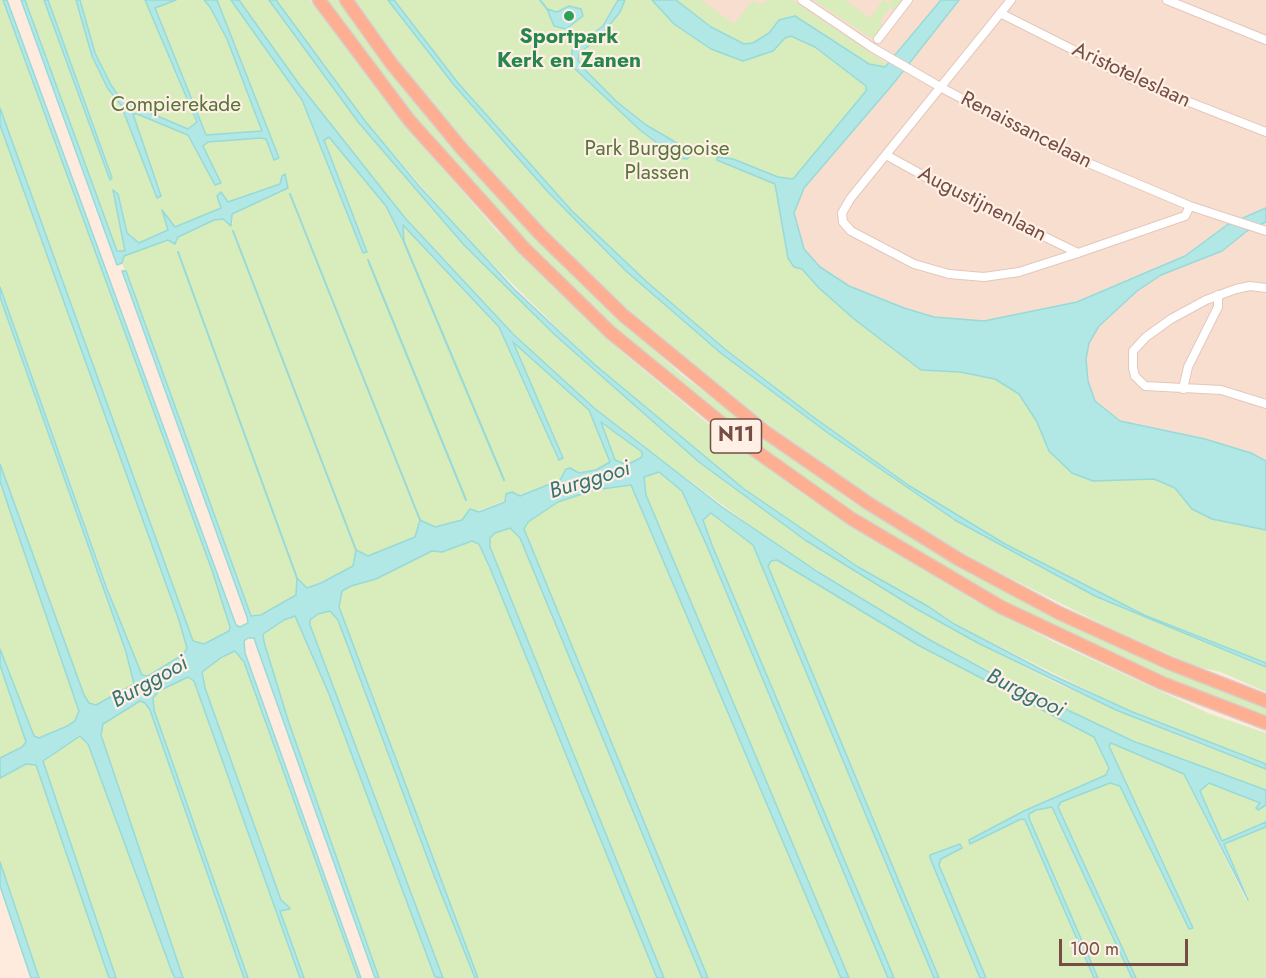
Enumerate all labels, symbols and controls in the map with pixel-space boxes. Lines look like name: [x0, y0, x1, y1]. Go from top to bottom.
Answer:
marker: Sportpark Kerk en Zanen: [562, 9, 576, 23]
place label: Sportpark Kerk en Zanen: [497, 25, 641, 75]
street label: Aristoteleslaan: [1068, 38, 1194, 114]
street label: Renaissancelaan: [956, 87, 1096, 175]
park label: Compierekade: [111, 93, 241, 119]
park label: Park Burggooise Plassen: [585, 137, 729, 187]
street label: Augustijnenlaan: [914, 162, 1050, 248]
road number: N11: [710, 419, 762, 453]
water label: Burggooi: [546, 456, 634, 506]
water label: Burggooi: [107, 651, 193, 715]
water label: Burggooi: [982, 664, 1068, 724]
scale bar: [1062, 927, 1191, 965]
text: 100 m: [1070, 936, 1119, 962]

